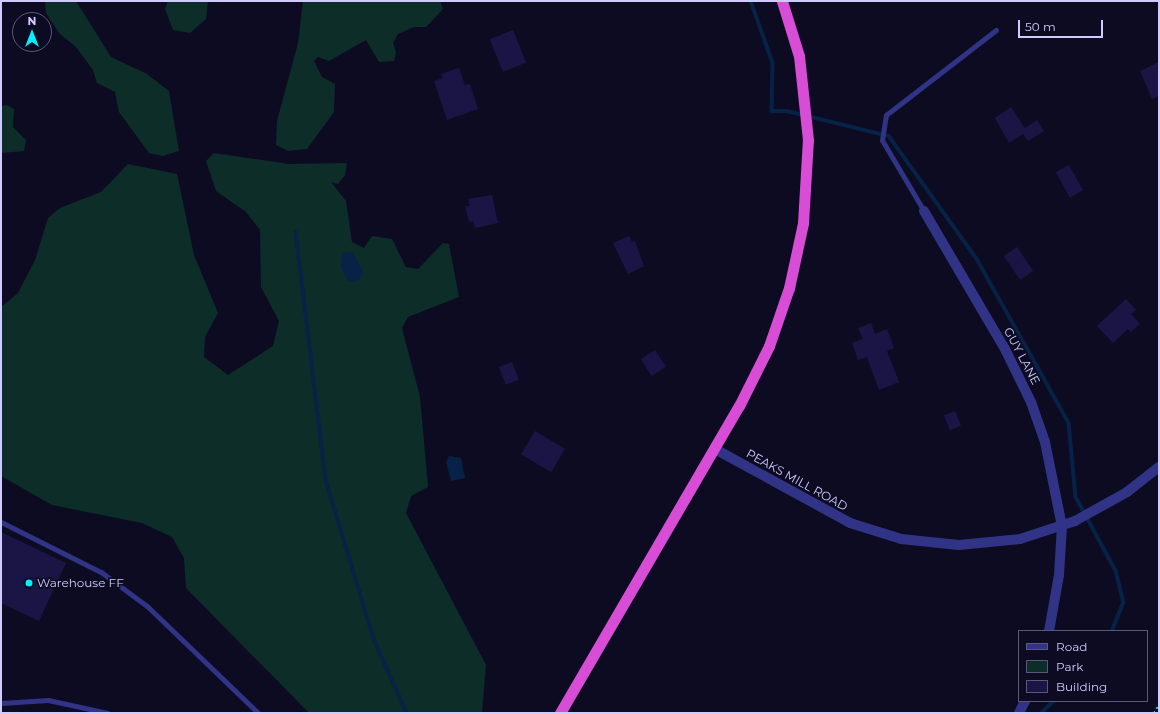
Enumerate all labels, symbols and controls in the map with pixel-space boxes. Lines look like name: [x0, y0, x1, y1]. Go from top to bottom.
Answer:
north arrow: [12, 12, 52, 52]
scale bar: [1020, 12, 1105, 38]
text: N: [28, 14, 36, 28]
text: 50 m: [1025, 19, 1056, 34]
street label: GUY LANE: [1001, 325, 1043, 387]
street label: PEAKS MILL ROAD: [744, 446, 850, 514]
place label: Warehouse FF: [37, 576, 124, 590]
marker: Warehouse FF: [24, 578, 34, 588]
legend: [1018, 630, 1148, 702]
text: Road: [1056, 639, 1087, 654]
text: Park: [1056, 659, 1083, 674]
text: Building: [1056, 679, 1107, 694]

